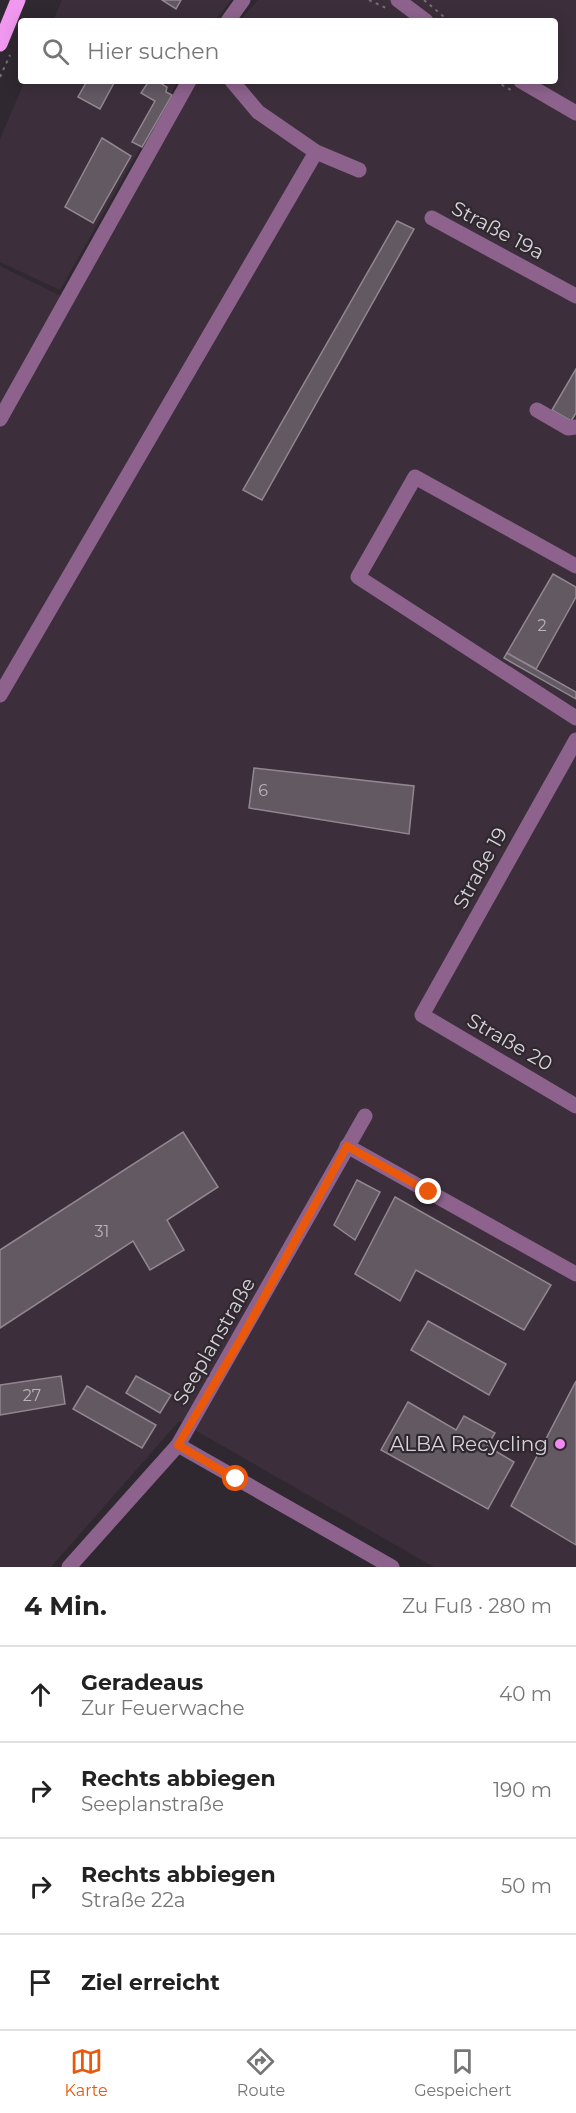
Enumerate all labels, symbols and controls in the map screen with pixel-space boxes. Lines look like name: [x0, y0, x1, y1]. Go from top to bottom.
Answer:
search box: [18, 18, 558, 84]
icon: search: [39, 35, 72, 68]
text: Hier suchen: [87, 38, 219, 65]
street label: Straße 19a: [448, 196, 548, 264]
house number: 2: [537, 616, 547, 635]
house number: 6: [258, 781, 268, 800]
street label: Straße 19: [448, 823, 512, 913]
street label: Straße 20: [463, 1008, 557, 1076]
route end: [415, 1178, 441, 1204]
house number: 31: [95, 1222, 109, 1241]
street label: Seeplanstraße: [168, 1273, 260, 1409]
house number: 27: [23, 1386, 41, 1405]
place label: ALBA Recycling: [390, 1432, 548, 1456]
marker: ALBA Recycling: [553, 1437, 567, 1451]
route start: [222, 1465, 248, 1491]
text: 4 Min.: [24, 1590, 107, 1622]
text: Zu Fuß · 280 m: [402, 1594, 552, 1618]
text: Geradeaus: [81, 1669, 203, 1696]
icon: ahead: [24, 1678, 57, 1711]
text: 40 m: [499, 1682, 552, 1706]
text: Zur Feuerwache: [81, 1696, 245, 1720]
text: Rechts abbiegen: [81, 1765, 276, 1792]
icon: right: [24, 1774, 57, 1807]
text: 190 m: [493, 1778, 552, 1802]
text: Seeplanstraße: [81, 1792, 224, 1816]
text: Rechts abbiegen: [81, 1861, 276, 1888]
icon: right: [24, 1870, 57, 1903]
text: 50 m: [501, 1874, 552, 1898]
text: Straße 22a: [81, 1888, 186, 1912]
icon: arrive: [24, 1966, 57, 1999]
text: Ziel erreicht: [81, 1969, 220, 1996]
tab: Karte: [65, 2045, 108, 2100]
tab: Route: [237, 2045, 285, 2100]
tab: Gespeichert: [414, 2045, 511, 2100]

